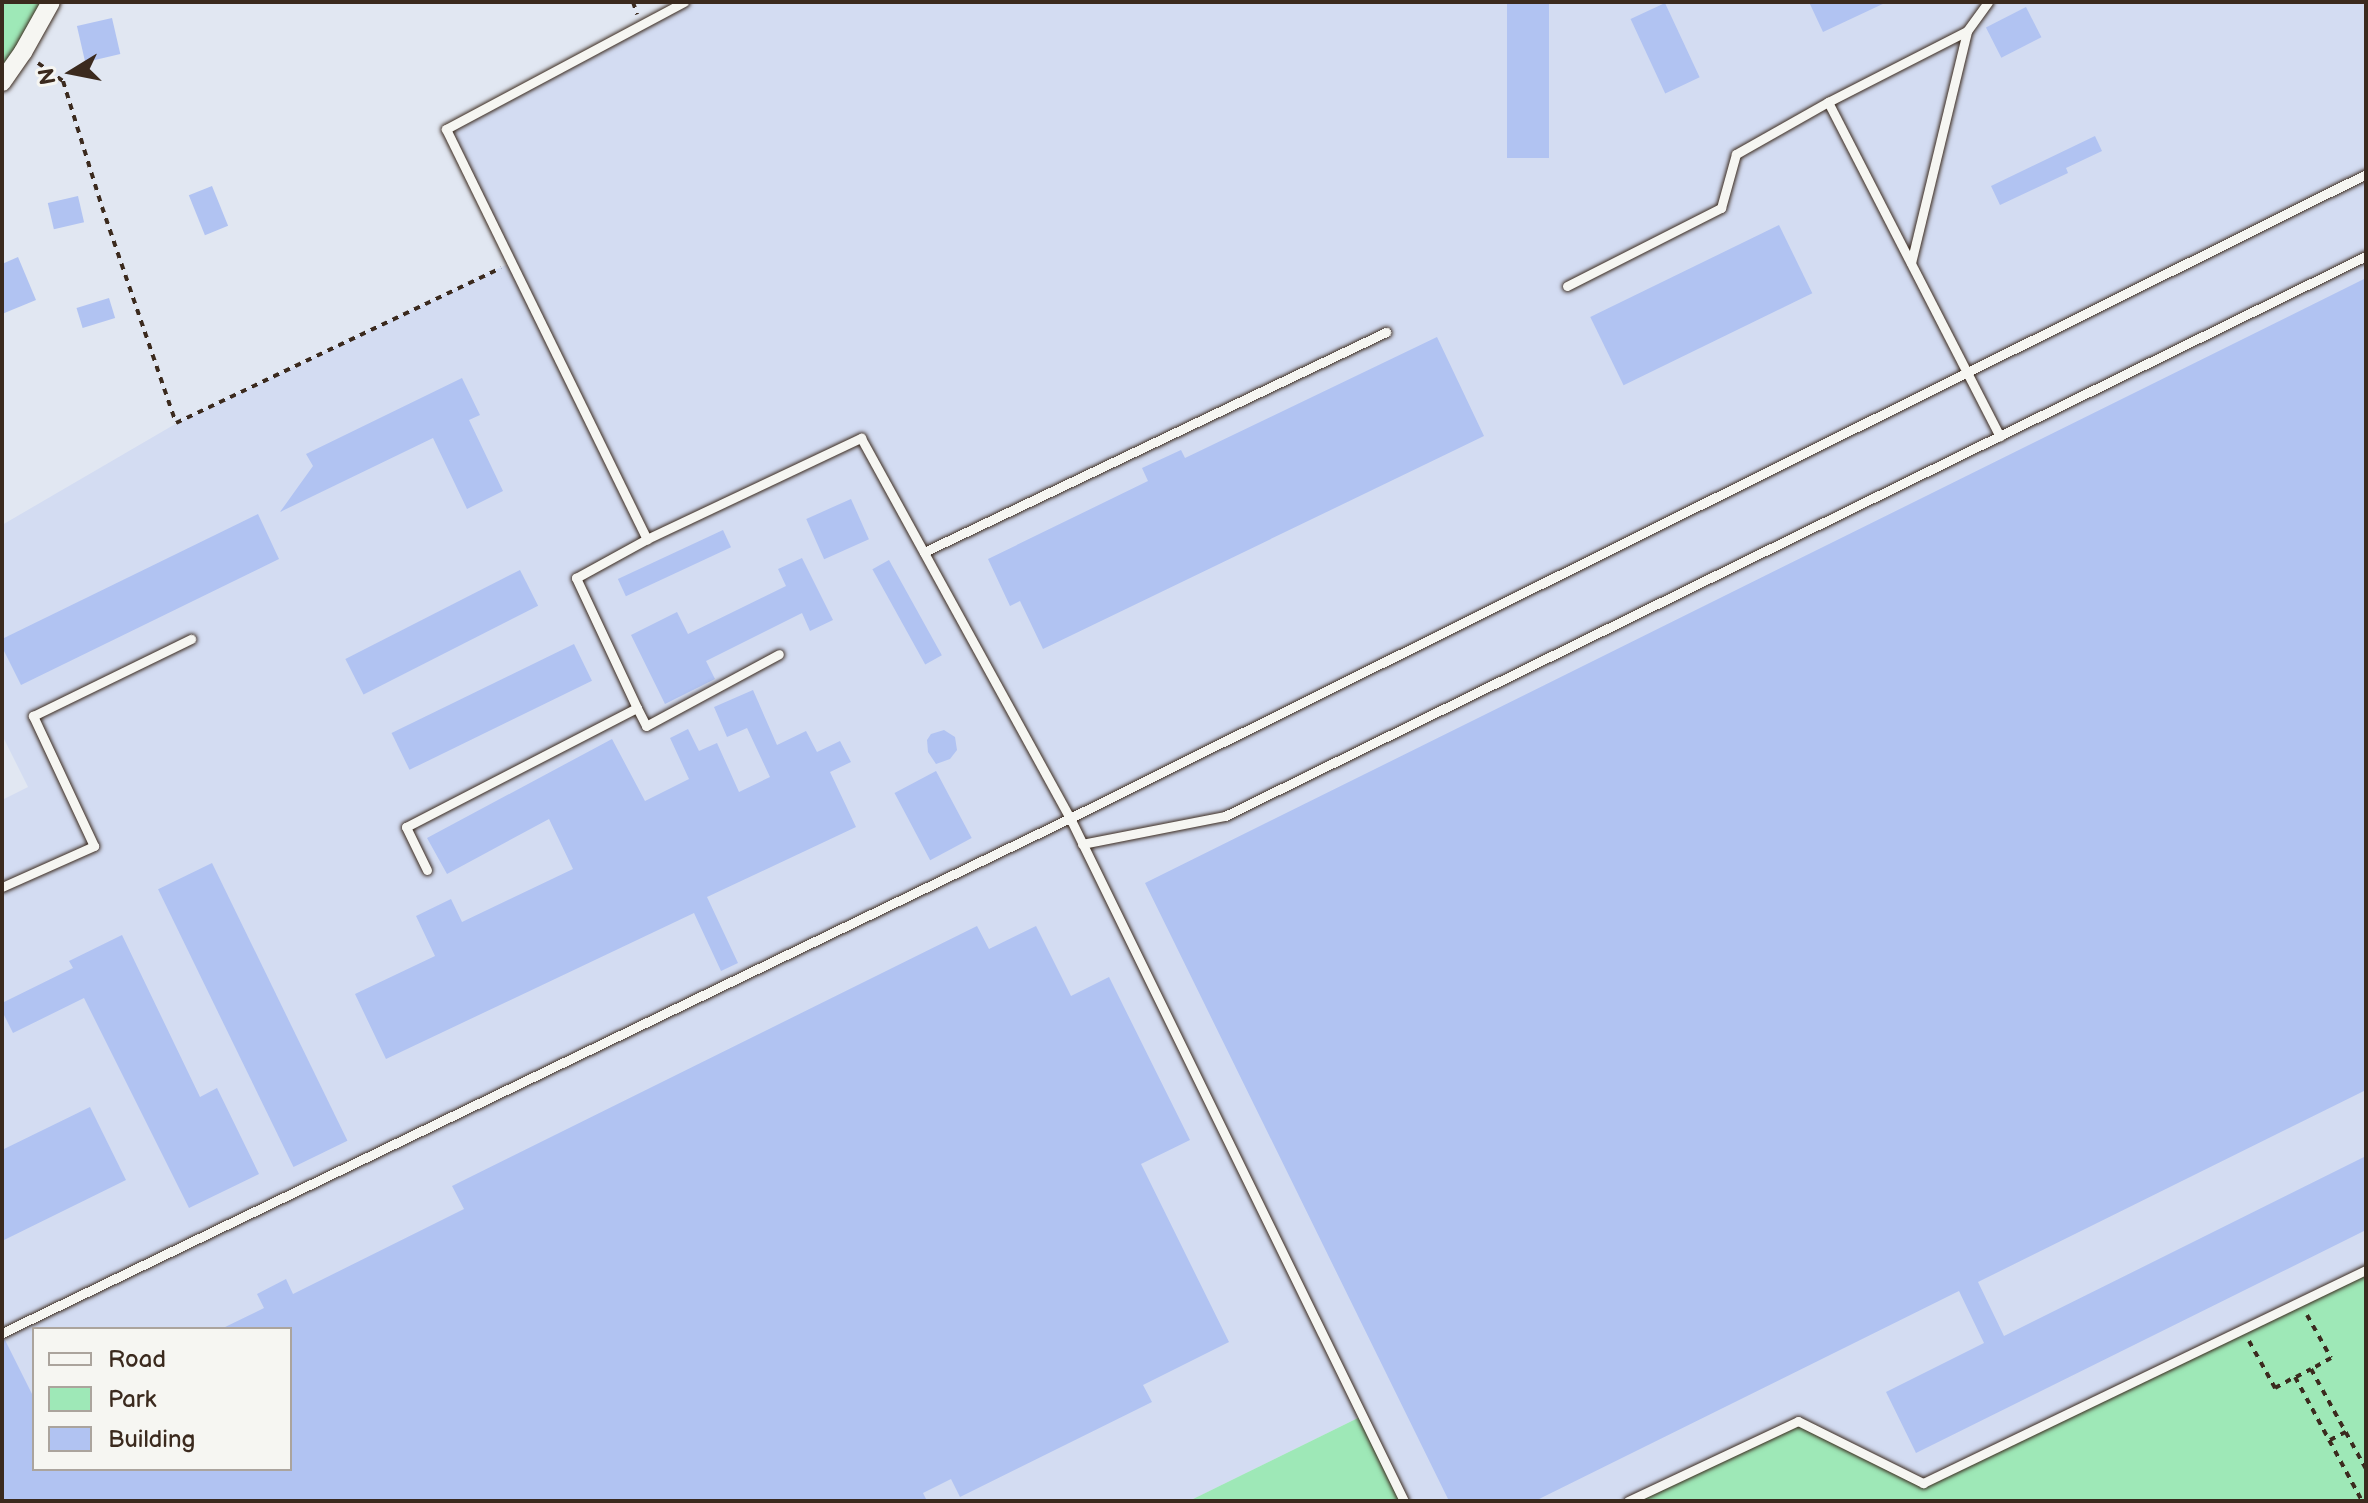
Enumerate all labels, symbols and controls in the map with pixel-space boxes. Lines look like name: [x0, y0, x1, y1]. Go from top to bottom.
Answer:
north arrow: [32, 32, 112, 112]
text: N: [33, 66, 63, 87]
legend: [32, 1327, 292, 1471]
text: Road: [108, 1345, 166, 1374]
text: Park: [108, 1385, 156, 1414]
text: Building: [108, 1425, 195, 1454]

